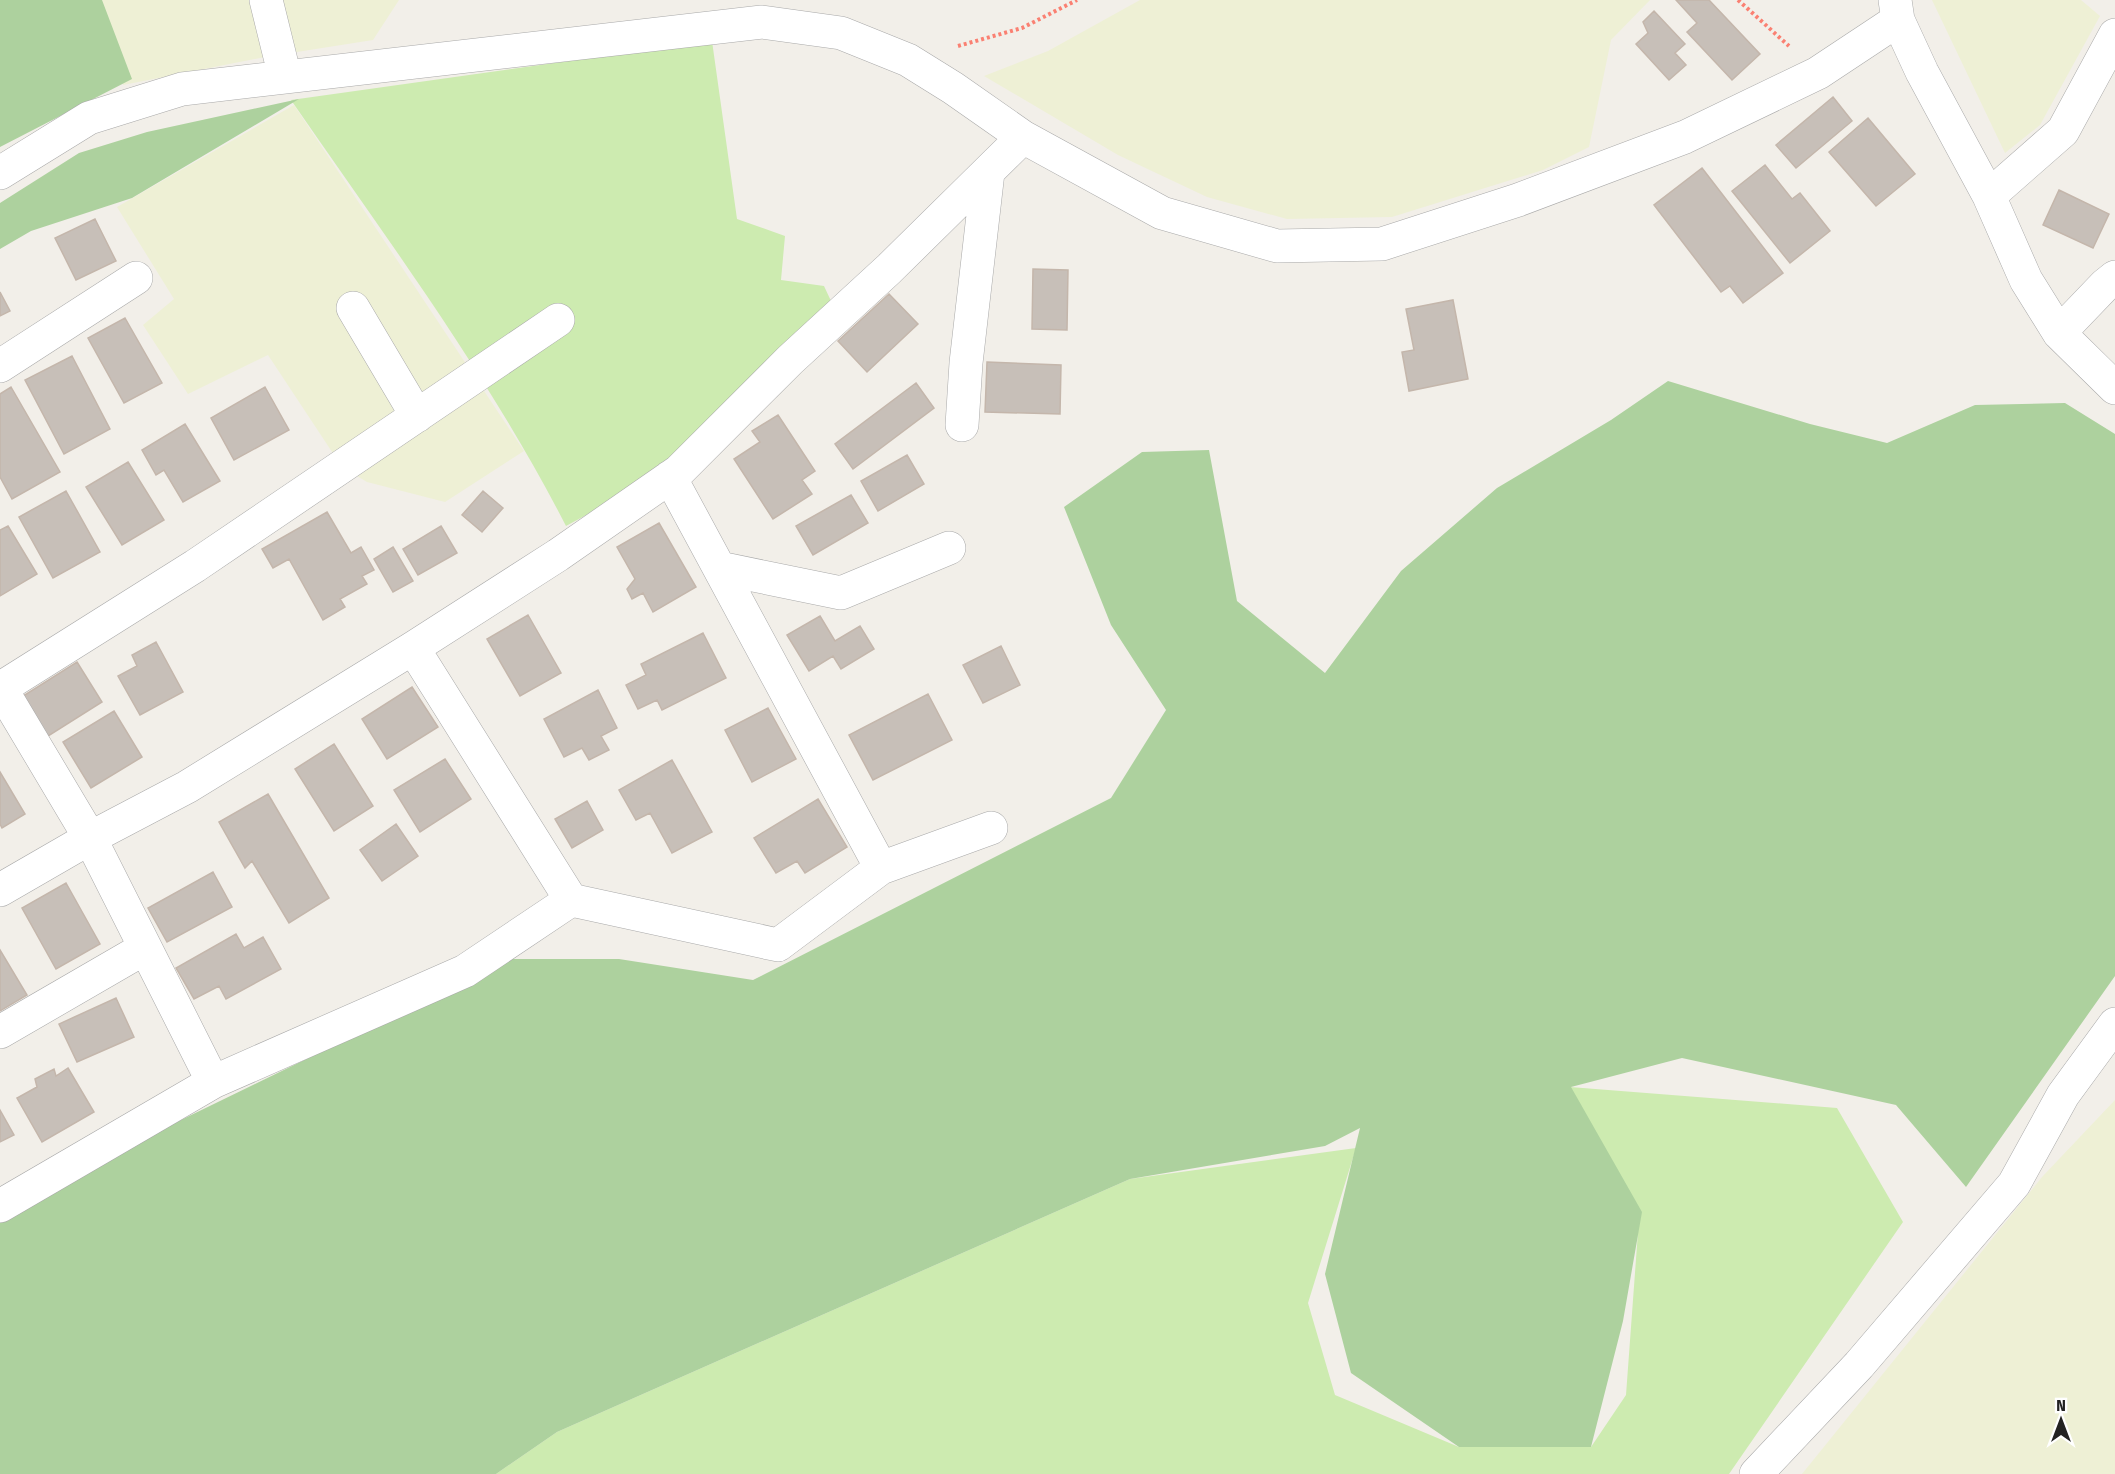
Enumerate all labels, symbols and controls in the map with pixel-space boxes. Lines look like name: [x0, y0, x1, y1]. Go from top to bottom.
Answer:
north arrow: [2031, 1390, 2091, 1450]
text: N: [2056, 1396, 2066, 1415]

